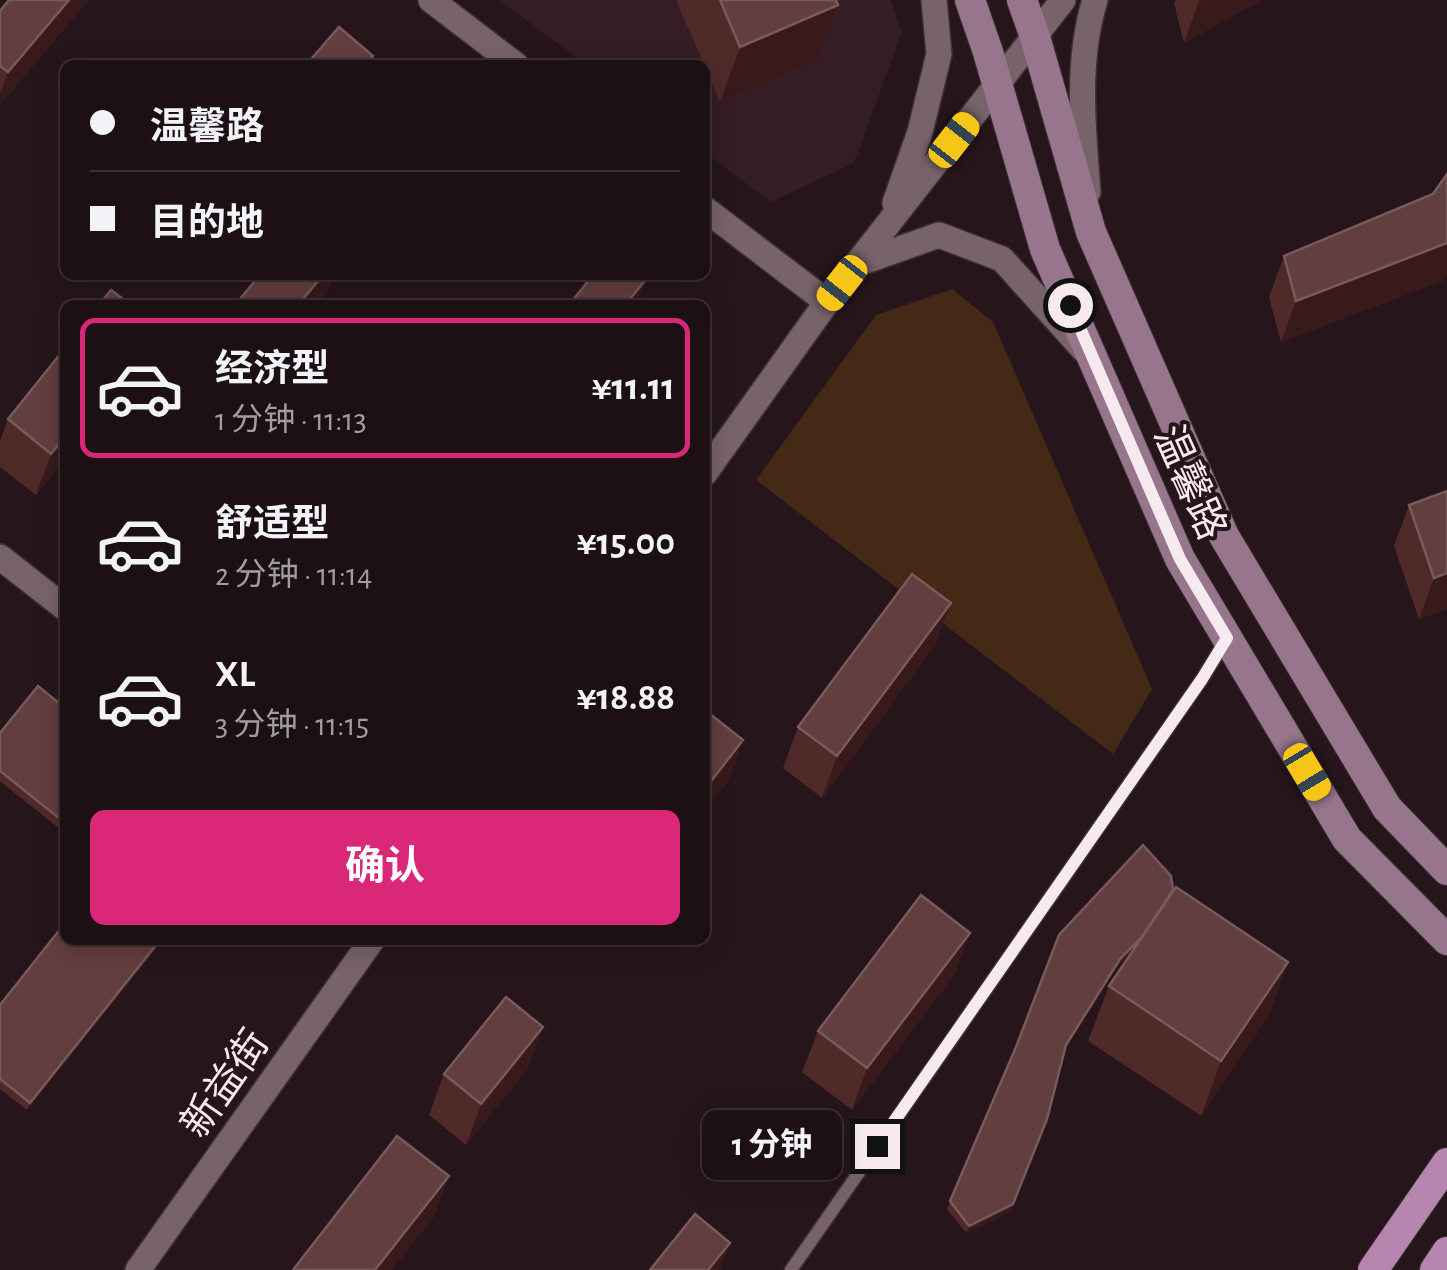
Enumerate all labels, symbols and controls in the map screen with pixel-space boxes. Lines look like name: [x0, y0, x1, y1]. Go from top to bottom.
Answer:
car: [924, 107, 984, 173]
text: 温馨路: [150, 109, 264, 147]
text: 目的地: [150, 205, 264, 243]
car: [812, 250, 872, 316]
route start: [1048, 283, 1093, 328]
icon: car: [95, 343, 185, 433]
text: 经济型: [215, 351, 329, 389]
text: ¥11.11: [592, 369, 675, 407]
text: 1 分钟 · 11:13: [215, 404, 367, 436]
street label: 温馨路: [1146, 419, 1234, 546]
icon: car: [95, 498, 185, 588]
text: 舒适型: [215, 506, 329, 544]
text: ¥15.00: [577, 524, 675, 562]
text: 2 分钟 · 11:14: [215, 559, 372, 591]
icon: car: [95, 653, 185, 743]
text: XL: [215, 656, 255, 694]
text: ¥18.88: [576, 679, 675, 717]
text: 3 分钟 · 11:15: [215, 709, 369, 741]
car: [1279, 739, 1335, 805]
button: 确认: [90, 810, 680, 925]
street label: 新益街: [173, 1022, 276, 1145]
callout: 1 分钟: [702, 1111, 842, 1181]
route end: [855, 1124, 900, 1169]
text: 1 分钟: [732, 1129, 812, 1161]

